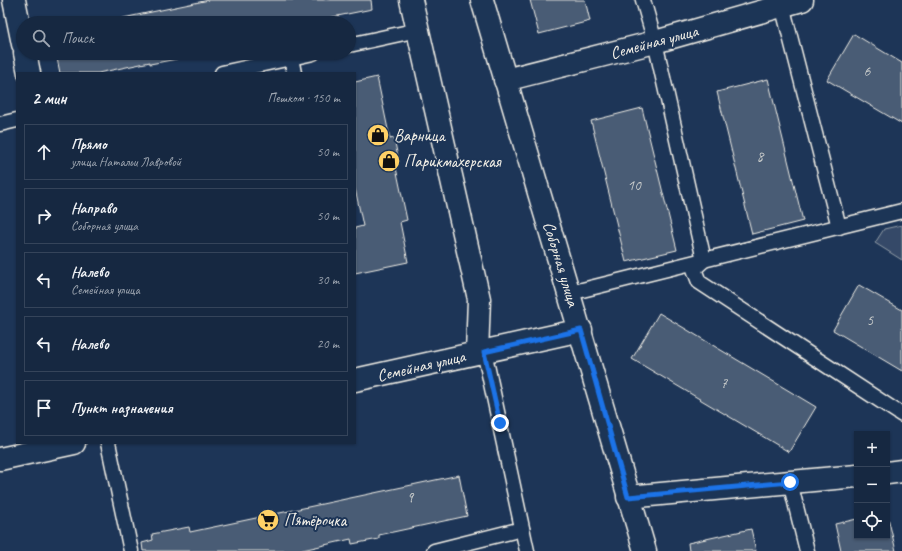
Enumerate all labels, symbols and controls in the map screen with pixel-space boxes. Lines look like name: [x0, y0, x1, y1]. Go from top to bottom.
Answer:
search box: [16, 16, 356, 60]
street label: Семейная улица: [608, 20, 701, 64]
icon: search: [30, 27, 52, 49]
text: Поиск: [62, 29, 94, 48]
house number: 6: [864, 62, 872, 81]
text: 2 мин: [32, 88, 67, 109]
text: Пешком · 150 m: [267, 90, 340, 106]
shop icon: Варница: [365, 122, 391, 148]
place label: Варница: [394, 125, 447, 146]
text: Прямо: [71, 135, 107, 154]
icon: ahead: [33, 141, 55, 163]
text: 50 m: [317, 144, 339, 160]
house number: 8: [757, 147, 765, 166]
shop icon: Парикмахерская: [376, 148, 402, 174]
place label: Парикмахерская: [404, 151, 502, 172]
text: улица Натальи Лавровой: [71, 154, 181, 170]
house number: 10: [627, 176, 642, 195]
text: Направо: [71, 199, 117, 218]
icon: right: [33, 205, 55, 227]
text: 50 m: [317, 208, 339, 224]
text: Соборная улица: [71, 218, 138, 234]
street label: Соборная улица: [538, 219, 584, 310]
text: Налево: [71, 263, 109, 282]
icon: left: [33, 269, 55, 291]
text: 30 m: [317, 272, 339, 288]
text: Семейная улица: [71, 282, 140, 298]
house number: 5: [867, 311, 875, 330]
icon: left: [33, 333, 55, 355]
text: Налево: [71, 335, 109, 354]
text: 20 m: [317, 336, 339, 352]
street label: Семейная улица: [375, 345, 468, 386]
house number: 7: [721, 374, 729, 393]
icon: arrive: [33, 397, 55, 419]
text: Пункт назначения: [71, 399, 173, 418]
route end: [491, 414, 509, 432]
map controls: [854, 431, 890, 539]
button: +: [854, 431, 890, 467]
button: −: [854, 467, 890, 503]
route start: [781, 473, 799, 491]
house number: 9: [407, 488, 415, 507]
button: locate: [854, 503, 890, 539]
supermarket icon: Пятёрочка: [255, 507, 281, 533]
place label: Пятёрочка: [284, 510, 347, 531]

